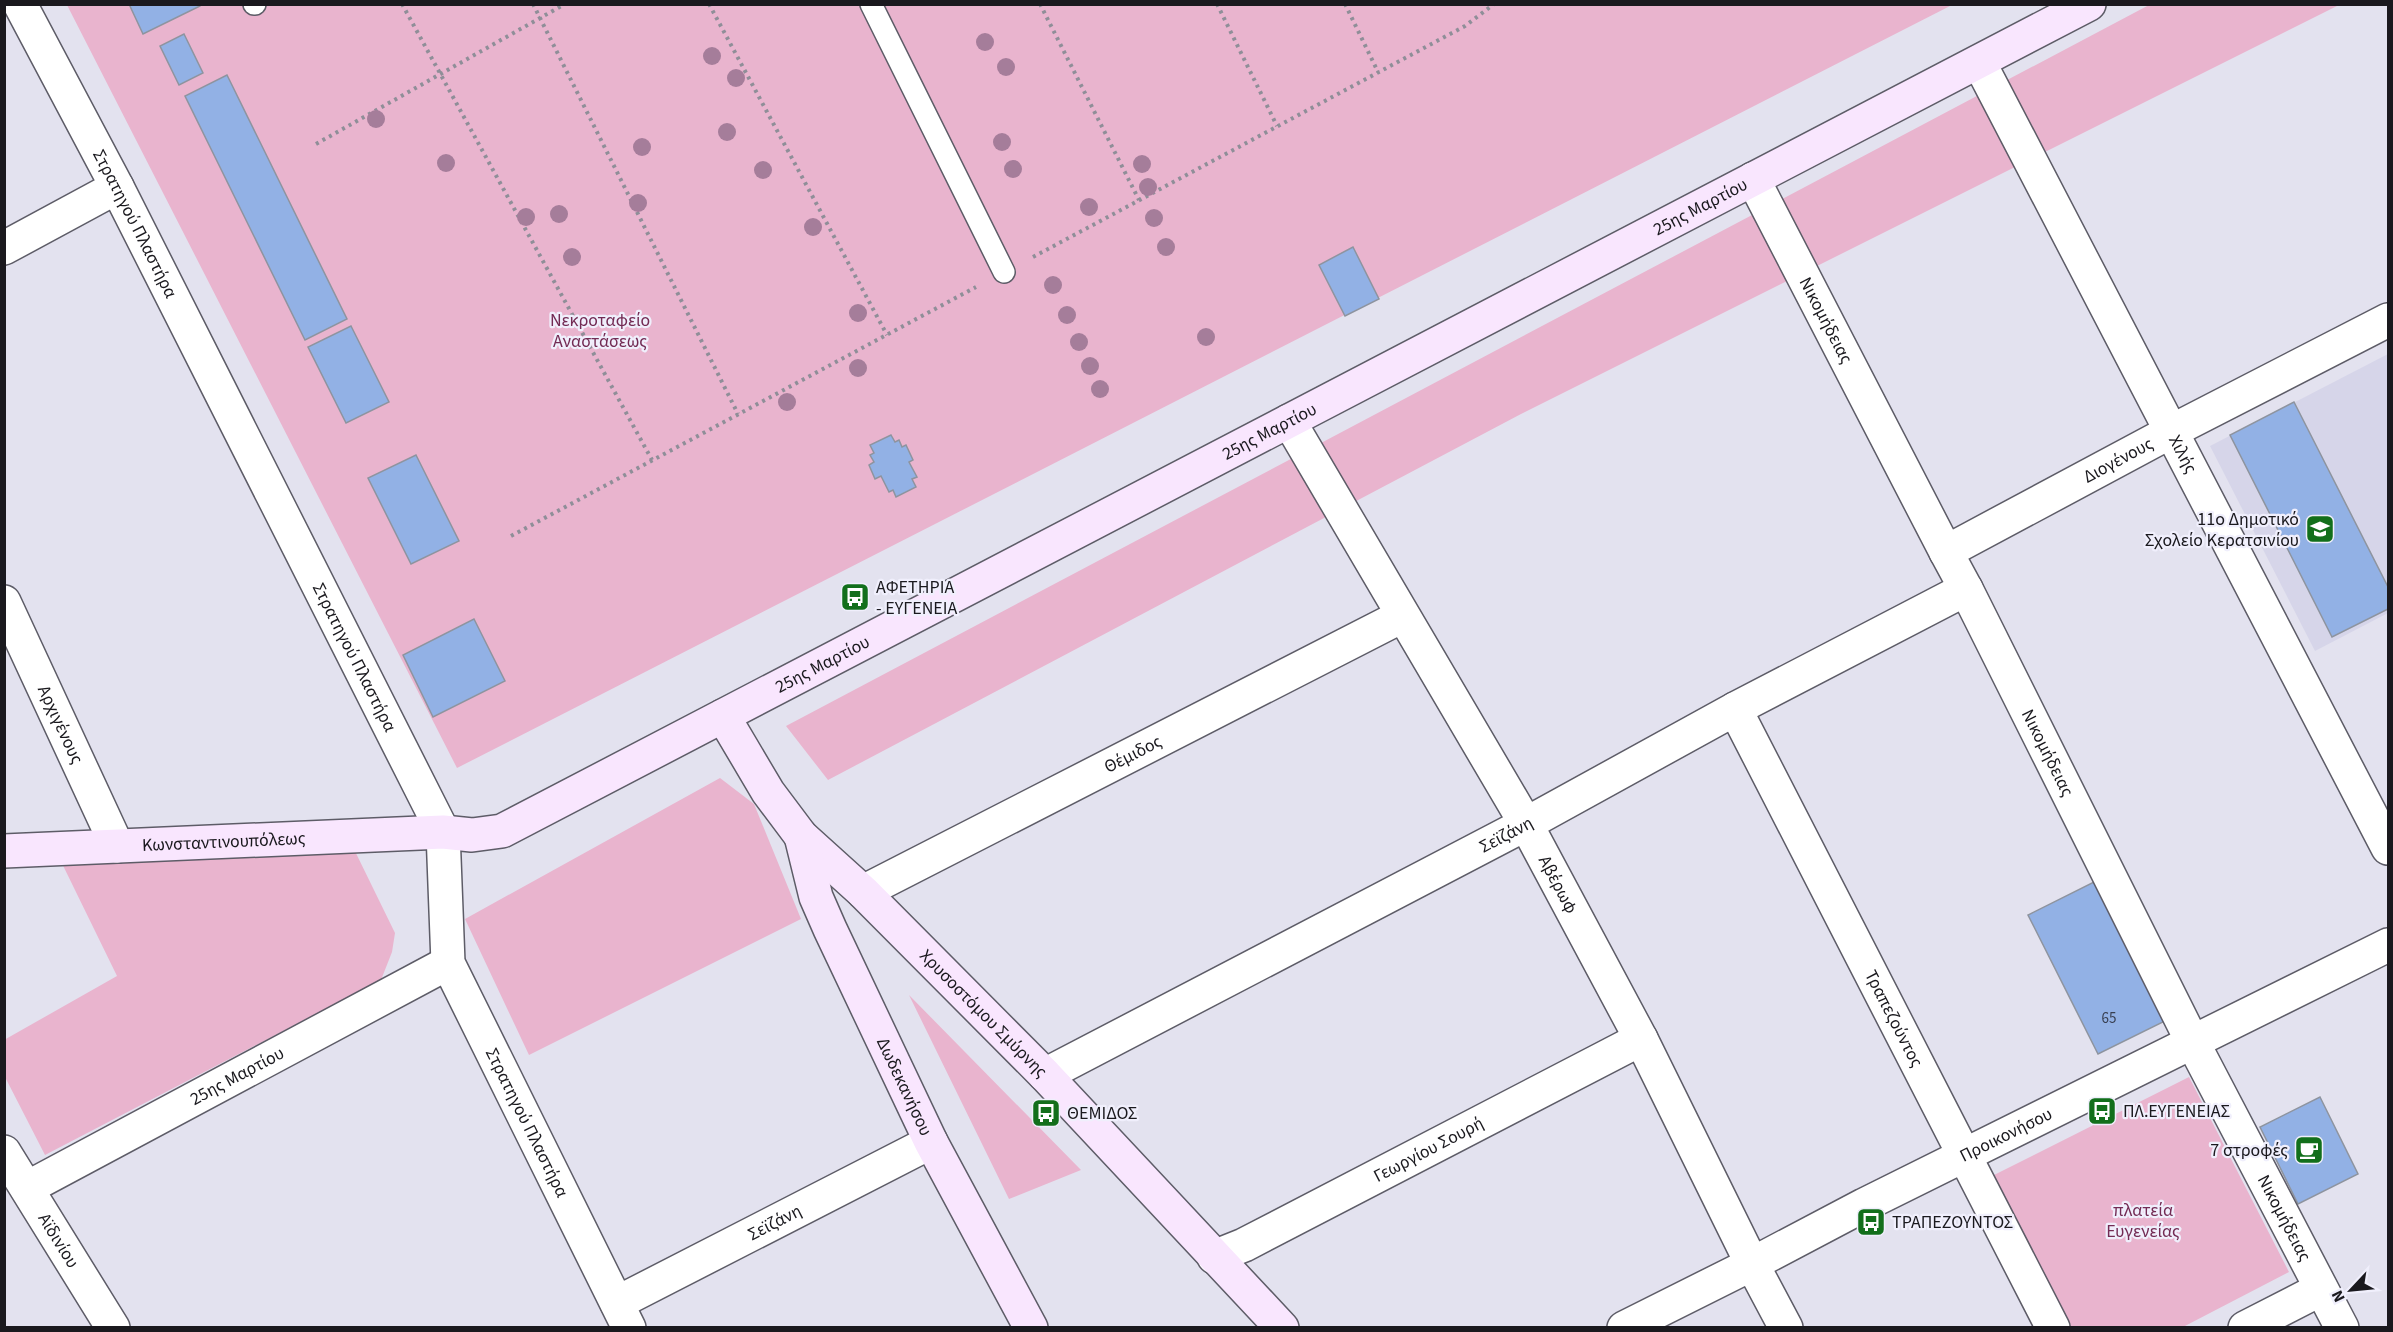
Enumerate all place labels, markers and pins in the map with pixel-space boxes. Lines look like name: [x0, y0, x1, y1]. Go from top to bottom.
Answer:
place label: 11o Δημοτικό Σχολείο Κερατσινίου: [2145, 507, 2299, 553]
school or university icon: 11o Δημοτικό Σχολείο Κερατσινίου: [2304, 513, 2336, 545]
place label: ΑΦΕΤΗΡΙΑ - ΕΥΓΕΝΕΙΑ: [876, 575, 958, 621]
bus stop icon: ΑΦΕΤΗΡΙΑ - ΕΥΓΕΝΕΙΑ: [839, 581, 871, 613]
bus stop icon: ΠΛ.ΕΥΓΕΝΕΙΑΣ: [2086, 1095, 2118, 1127]
bus stop icon: ΘΕΜΙΔΟΣ: [1030, 1097, 1062, 1129]
place label: ΠΛ.ΕΥΓΕΝΕΙΑΣ: [2123, 1099, 2231, 1124]
place label: ΘΕΜΙΔΟΣ: [1067, 1101, 1138, 1126]
cafe icon: 7 στροφές: [2293, 1134, 2325, 1166]
place label: 7 στροφές: [2210, 1138, 2288, 1163]
bus stop icon: ΤΡΑΠΕΖΟΥΝΤΟΣ: [1855, 1206, 1887, 1238]
place label: ΤΡΑΠΕΖΟΥΝΤΟΣ: [1892, 1210, 2013, 1235]

